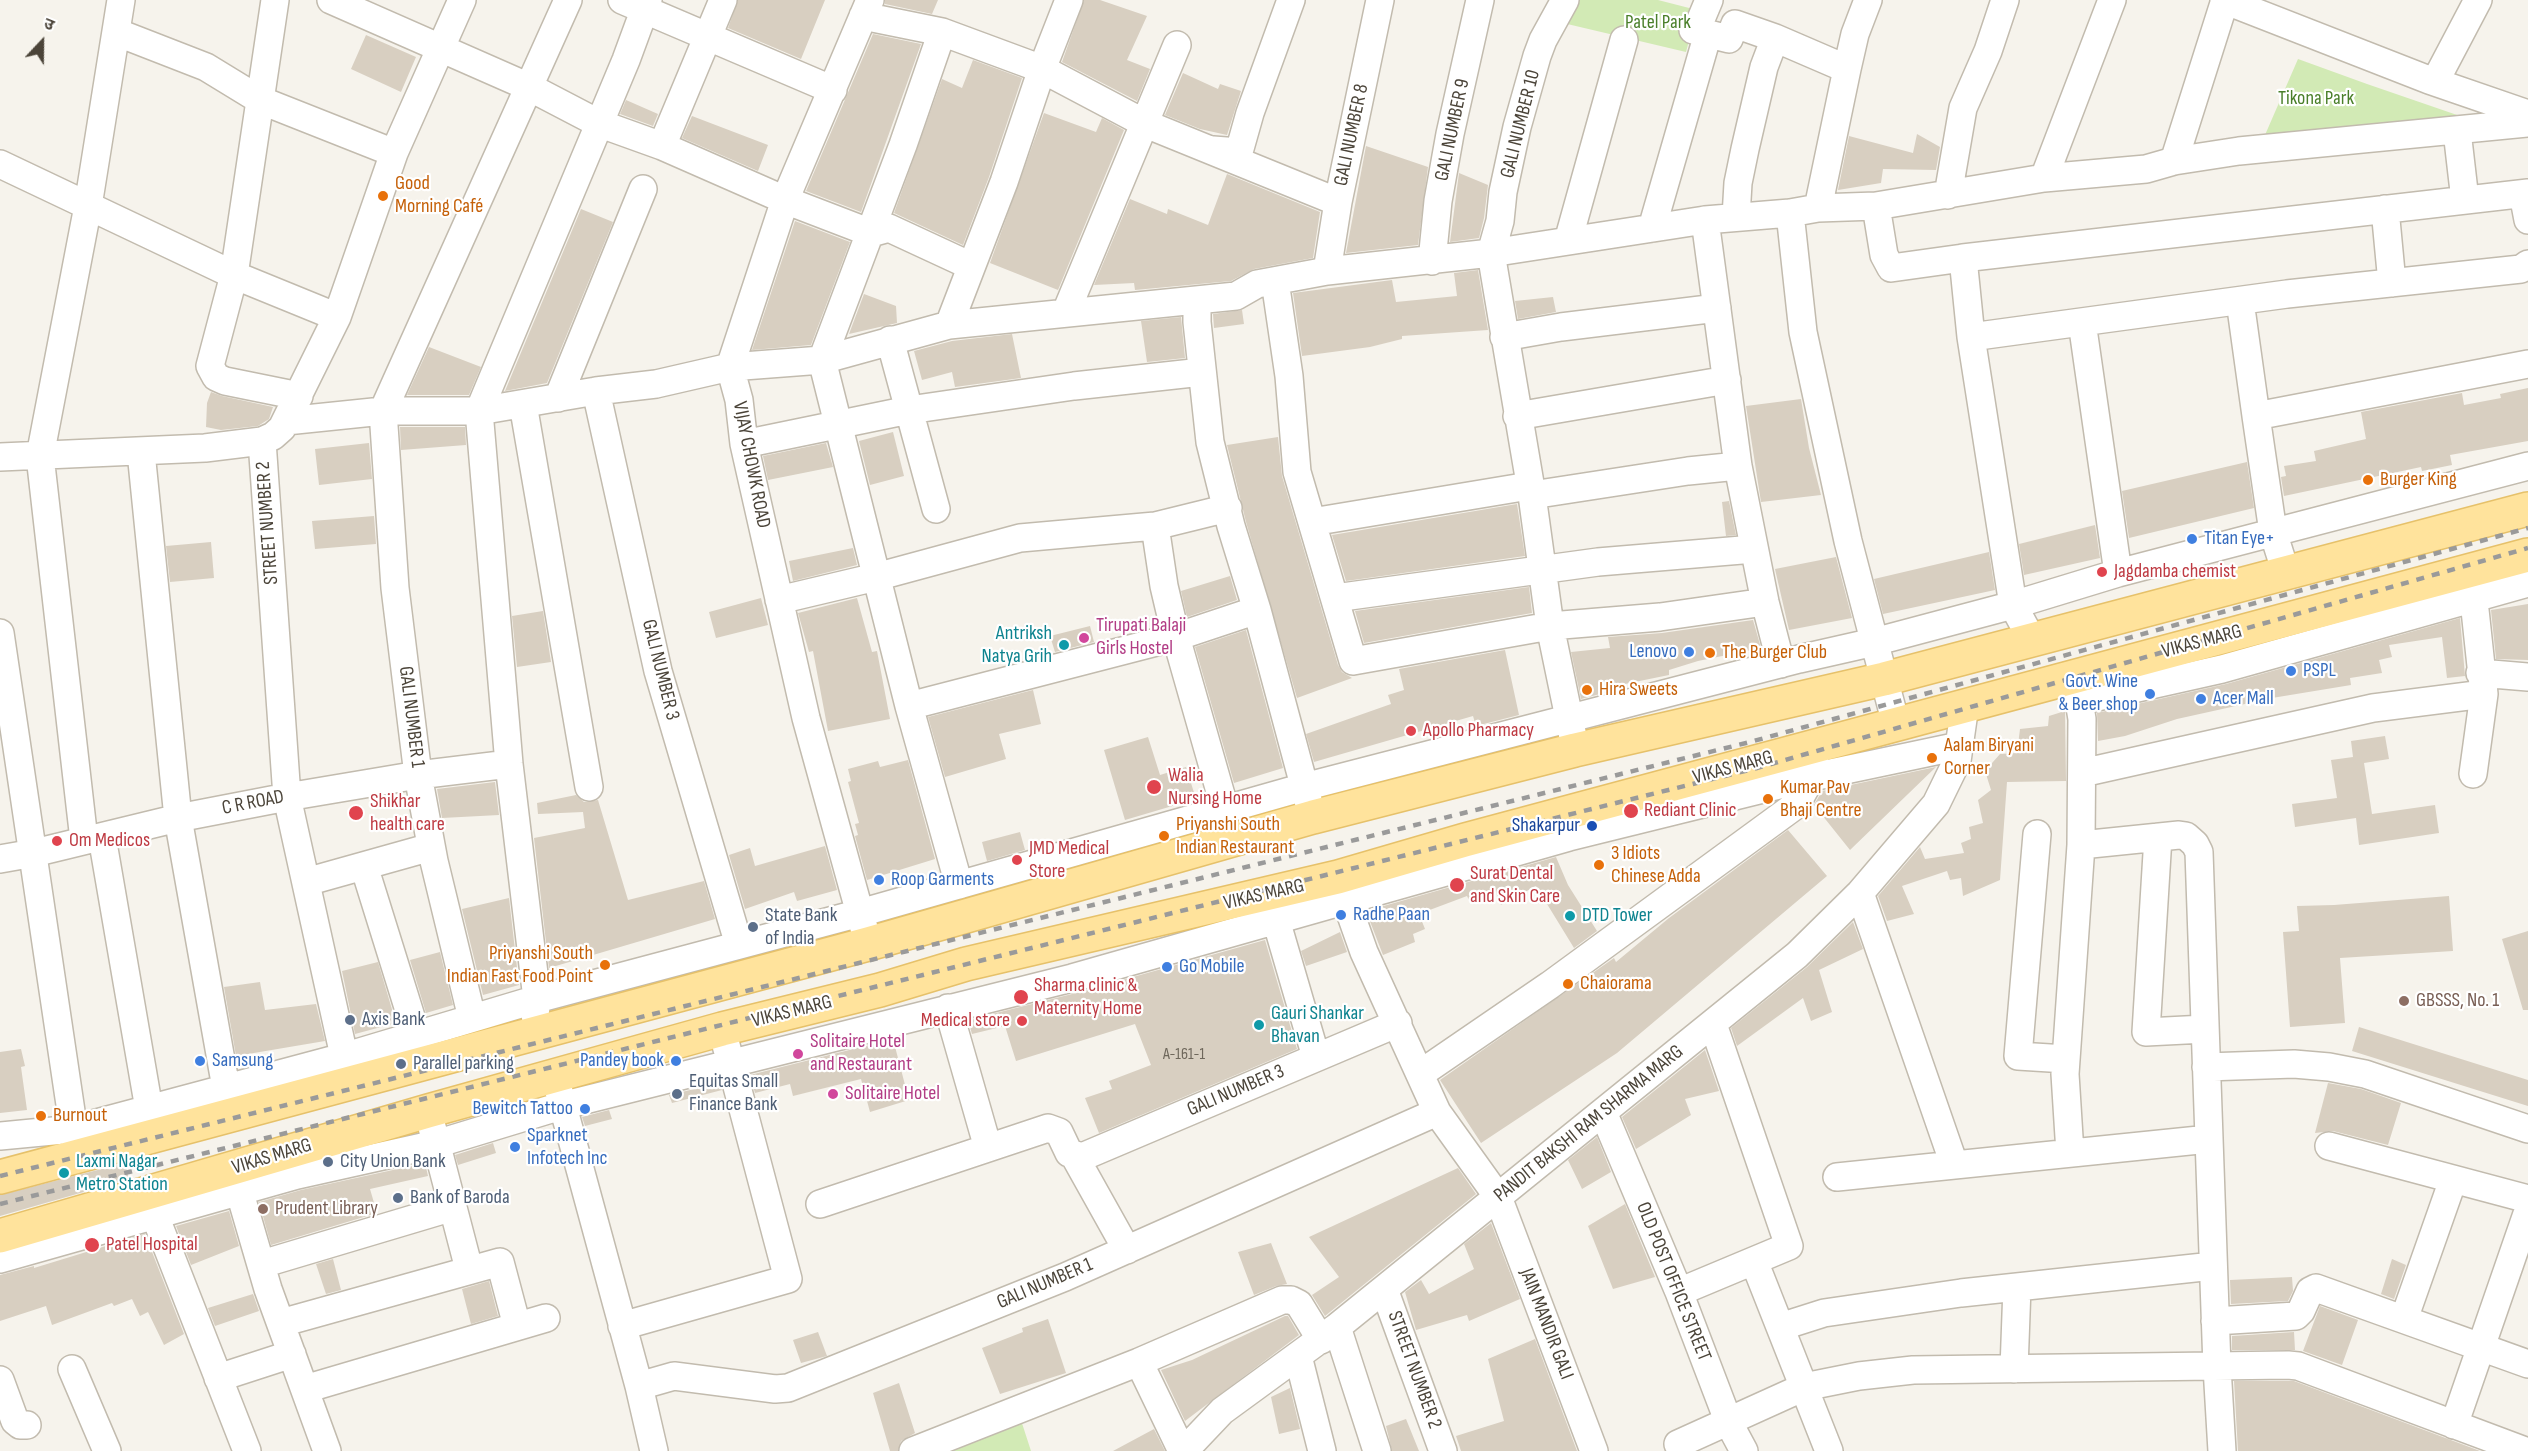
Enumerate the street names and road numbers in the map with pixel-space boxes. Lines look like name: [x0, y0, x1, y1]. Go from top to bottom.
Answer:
street label: GALI NUMBER 10: [1496, 67, 1546, 181]
street label: GALI NUMBER 9: [1430, 77, 1476, 183]
street label: GALI NUMBER 8: [1330, 82, 1374, 188]
street label: VIJAY CHOWK ROAD: [727, 400, 775, 530]
street label: STREET NUMBER 2: [252, 461, 284, 585]
street label: GALI NUMBER 3: [636, 617, 684, 723]
street label: VIKAS MARG: [2159, 620, 2245, 664]
street label: GALI NUMBER 1: [393, 665, 429, 769]
street label: VIKAS MARG: [1690, 746, 1776, 790]
street label: C R ROAD: [220, 785, 286, 821]
street label: VIKAS MARG: [1221, 874, 1307, 916]
street label: VIKAS MARG: [749, 990, 835, 1034]
street label: PANDIT BAKSHI RAM SHARMA MARG: [1489, 1040, 1689, 1208]
street label: GALI NUMBER 3: [1184, 1060, 1288, 1122]
street label: VIKAS MARG: [229, 1134, 315, 1180]
street label: OLD POST OFFICE STREET: [1630, 1199, 1716, 1365]
street label: GALI NUMBER 1: [993, 1253, 1097, 1315]
street label: JAIN MANDIR GALI: [1514, 1265, 1578, 1383]
street label: STREET NUMBER 2: [1382, 1308, 1446, 1432]

